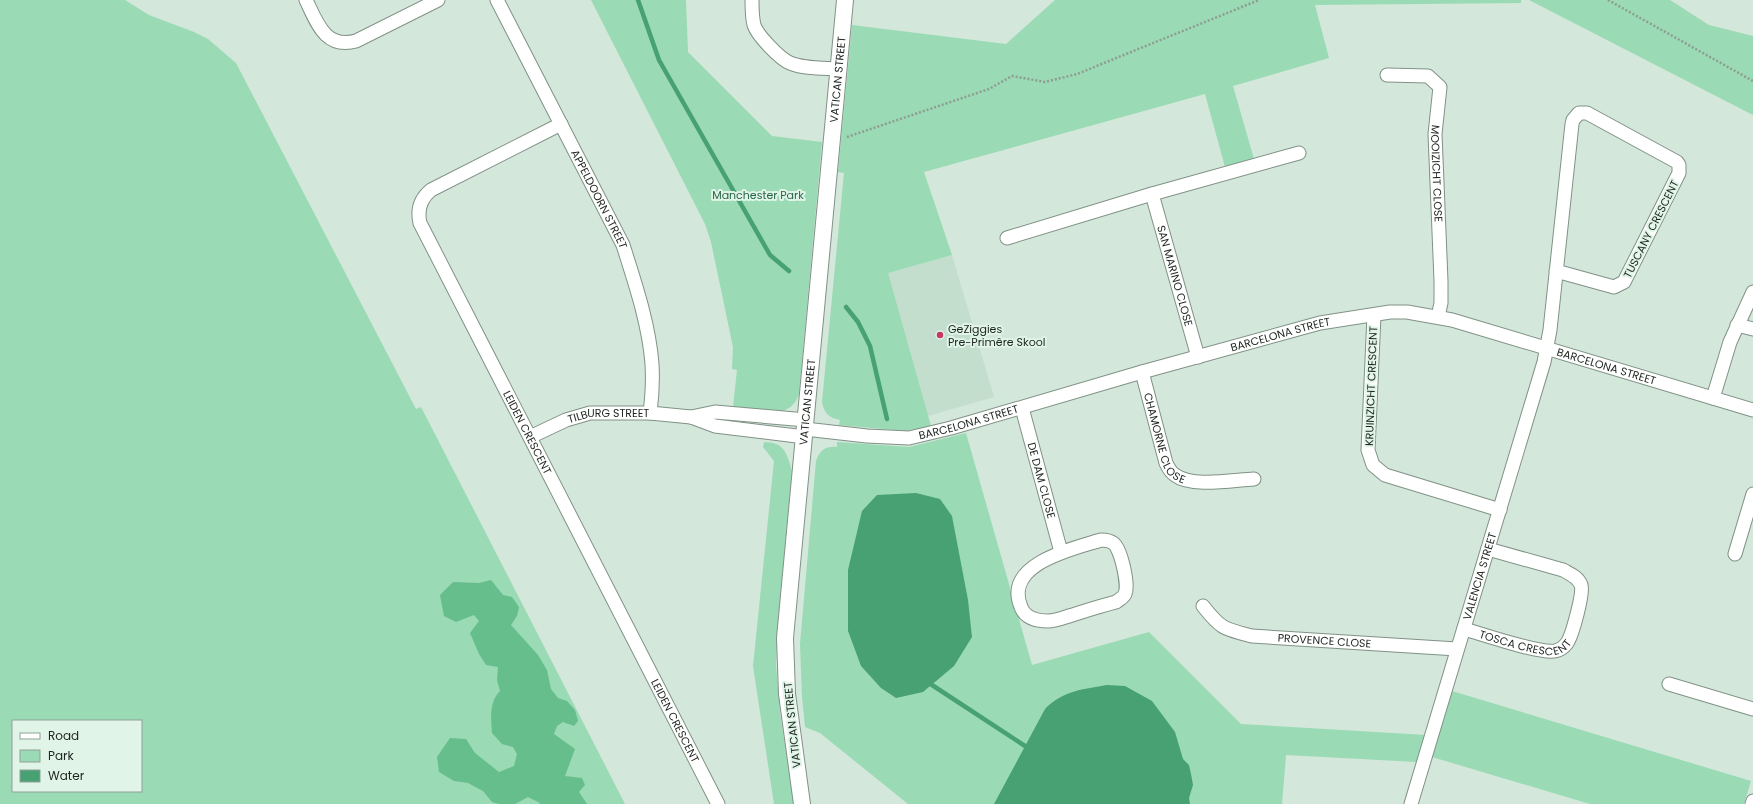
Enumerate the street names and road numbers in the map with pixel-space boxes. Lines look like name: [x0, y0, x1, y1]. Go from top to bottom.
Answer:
street label: VATICAN STREET: [826, 36, 850, 123]
street label: MOOIZICHT CLOSE: [1427, 124, 1447, 222]
street label: APPELDOORN STREET: [567, 147, 632, 251]
street label: TUSCANY CRESCENT: [1619, 177, 1683, 281]
street label: SAN MARINO CLOSE: [1153, 223, 1197, 328]
street label: BARCELONA STREET: [1228, 314, 1331, 355]
street label: KRUINZICHT CRESCENT: [1361, 326, 1381, 446]
street label: BARCELONA STREET: [1555, 344, 1658, 389]
street label: VATICAN STREET: [795, 358, 819, 446]
street label: LEIDEN CRESCENT: [499, 388, 556, 477]
street label: CHAMORNE CLOSE: [1140, 391, 1188, 487]
street label: BARCELONA STREET: [917, 401, 1020, 443]
street label: TILBURG STREET: [566, 405, 649, 427]
street label: DE DAM CLOSE: [1024, 441, 1060, 520]
street label: VALENCIA STREET: [1459, 530, 1500, 622]
street label: TOSCA CRESCENT: [1477, 626, 1575, 659]
street label: PROVENCE CLOSE: [1277, 630, 1372, 652]
street label: LEIDEN CRESCENT: [647, 676, 704, 766]
street label: VATICAN STREET: [780, 681, 804, 769]

